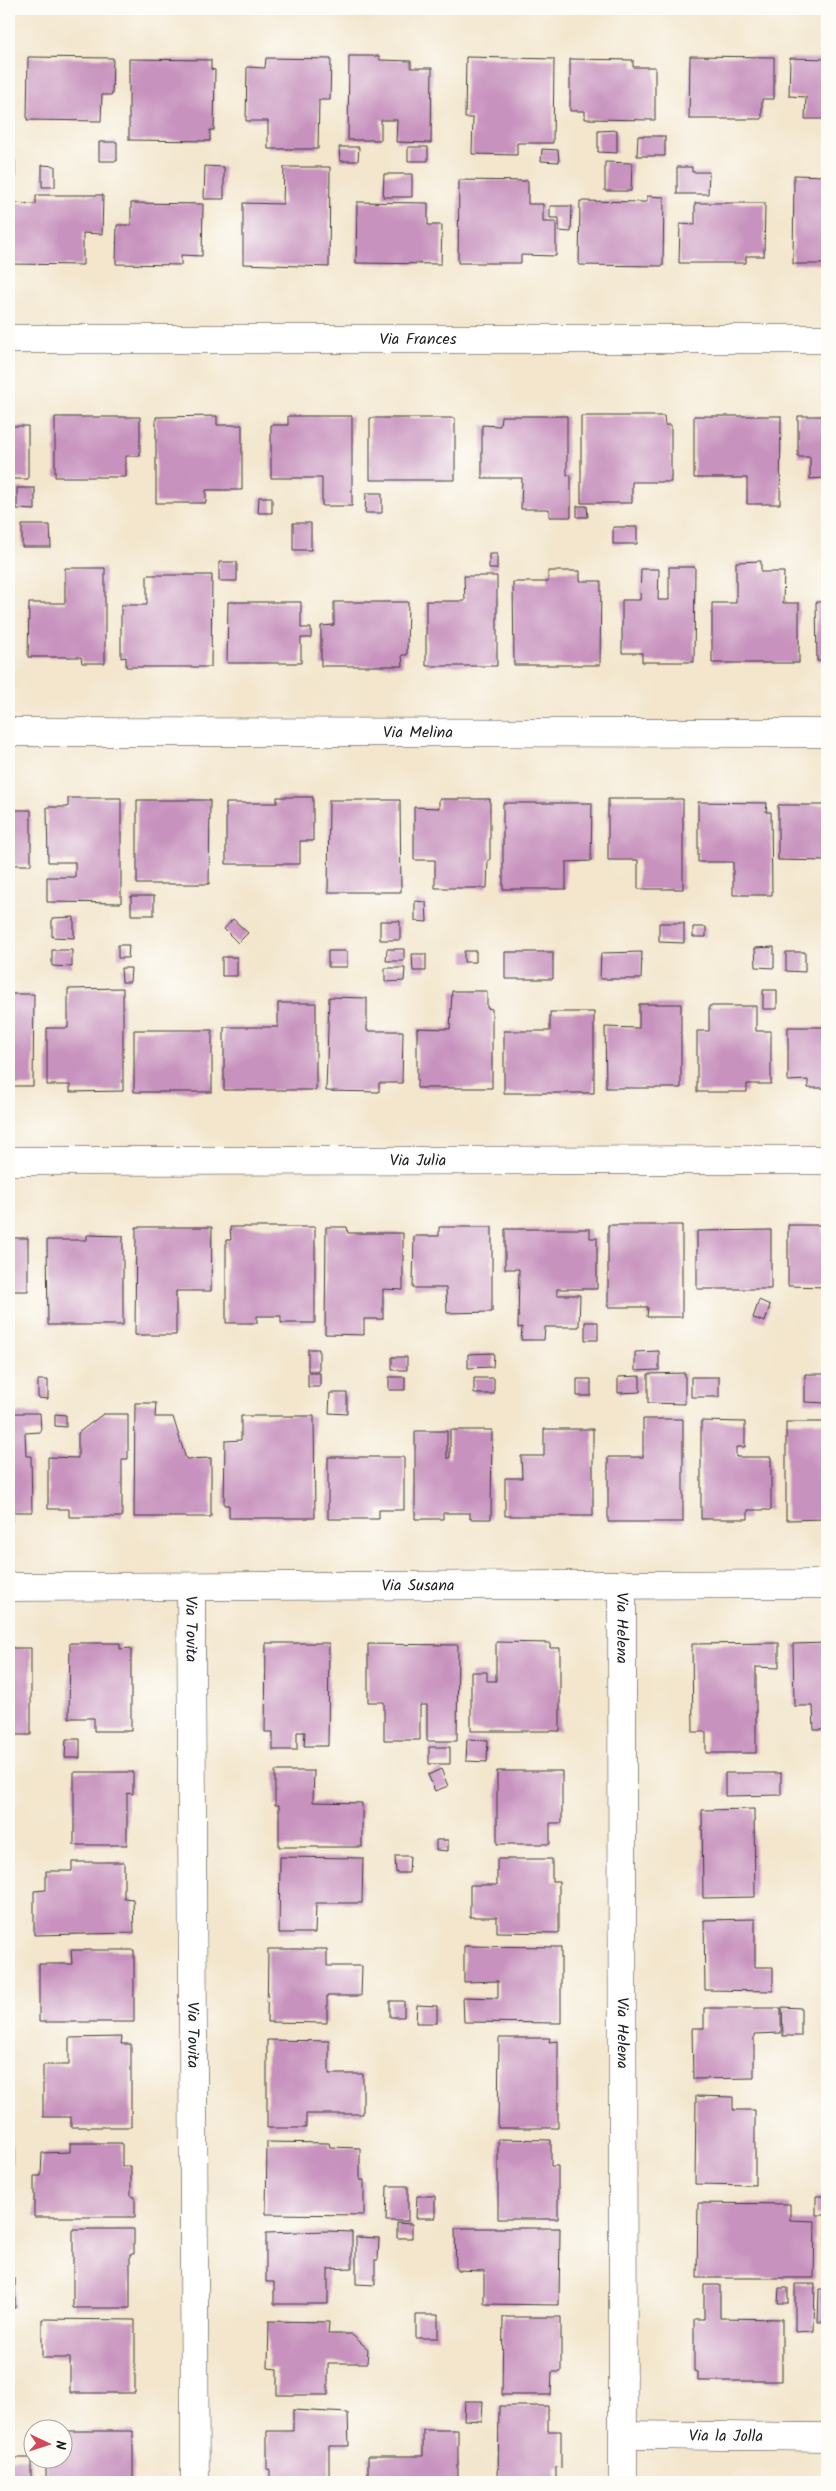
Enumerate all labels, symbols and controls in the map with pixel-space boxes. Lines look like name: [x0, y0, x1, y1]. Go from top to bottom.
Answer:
street label: Via Frances: [379, 327, 457, 352]
street label: Via Melina: [383, 720, 453, 745]
street label: Via Julia: [390, 1148, 446, 1173]
street label: Via Susana: [382, 1573, 454, 1598]
street label: Via Helena: [610, 1592, 635, 1664]
street label: Via Tovita: [179, 1596, 204, 1662]
street label: Via Helena: [610, 1997, 635, 2069]
street label: Via Tovita: [180, 2002, 206, 2068]
north arrow: [22, 2418, 72, 2468]
street label: Via la Jolla: [689, 2423, 763, 2449]
text: N: [49, 2440, 71, 2450]

